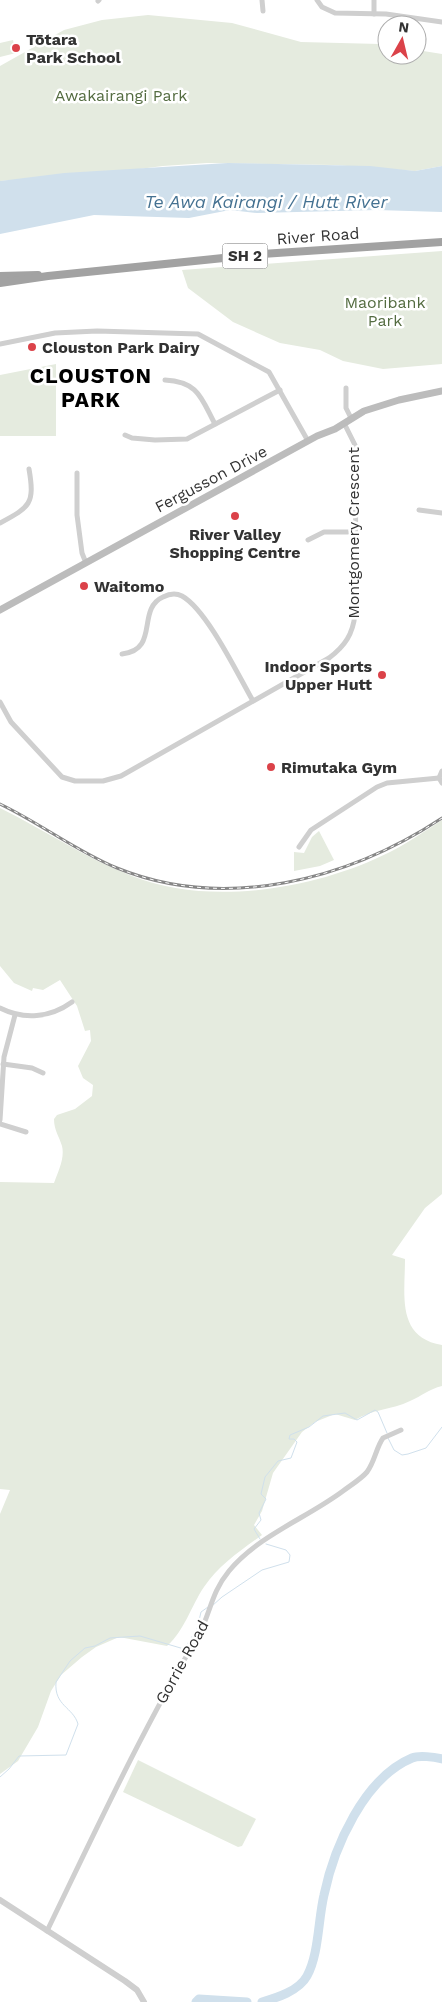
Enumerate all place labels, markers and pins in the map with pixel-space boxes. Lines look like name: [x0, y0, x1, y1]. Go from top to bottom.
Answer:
place label: Tōtara Park School: [26, 30, 122, 67]
marker: Tōtara Park School: [10, 42, 22, 54]
place label: Clouston Park Dairy: [42, 338, 201, 357]
marker: Clouston Park Dairy: [26, 341, 38, 353]
marker: River Valley Shopping Centre: [229, 510, 241, 522]
place label: River Valley Shopping Centre: [169, 525, 301, 562]
place label: Waitomo: [94, 577, 165, 596]
marker: Waitomo: [78, 580, 90, 592]
place label: Indoor Sports Upper Hutt: [264, 657, 372, 694]
marker: Indoor Sports Upper Hutt: [376, 669, 388, 681]
place label: Rimutaka Gym: [281, 758, 397, 777]
marker: Rimutaka Gym: [265, 761, 277, 773]

